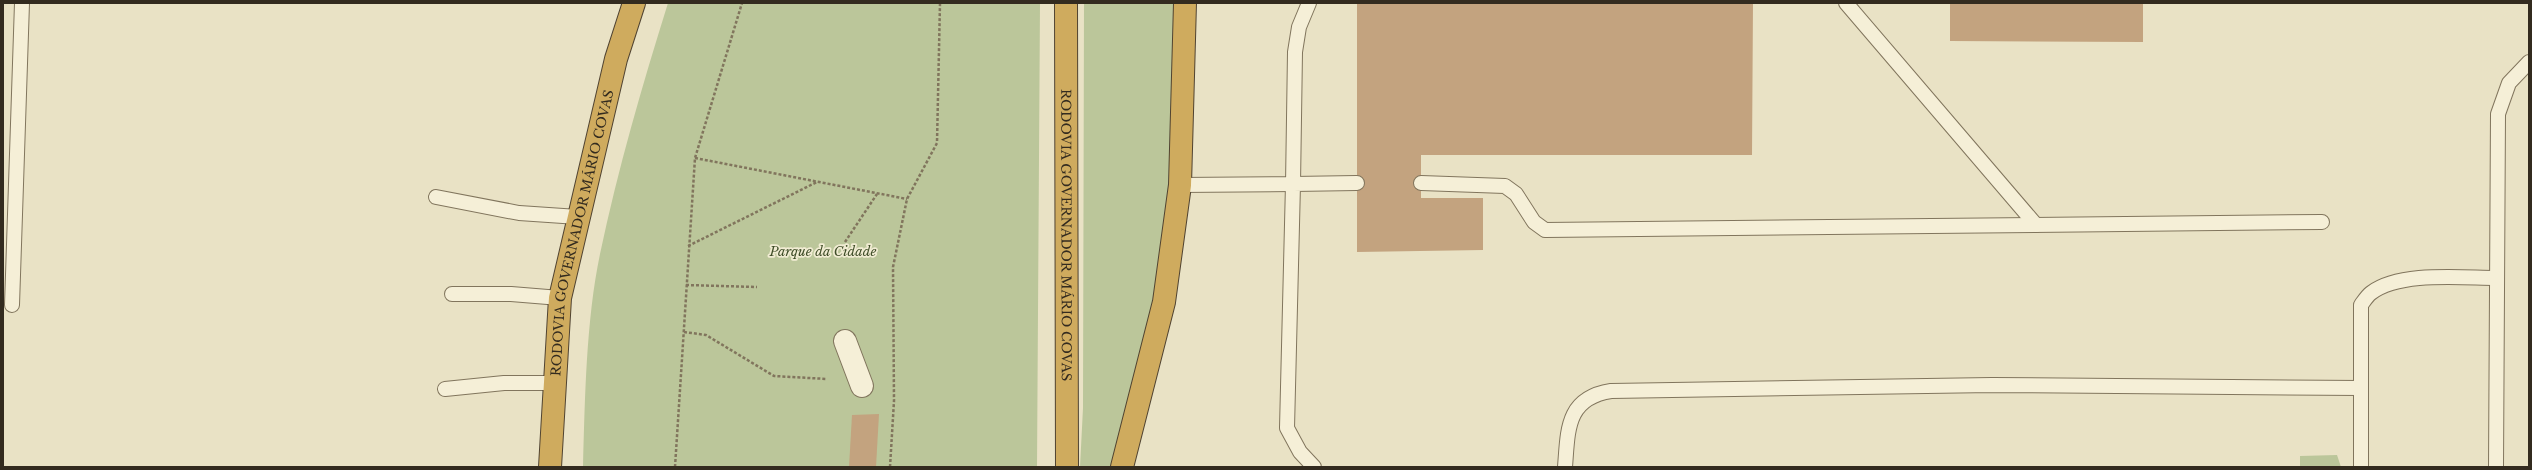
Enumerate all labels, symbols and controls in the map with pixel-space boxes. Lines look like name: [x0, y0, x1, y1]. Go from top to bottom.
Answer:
street label: RODOVIA GOVERNADOR MÁRIO COVAS: [547, 88, 618, 377]
street label: RODOVIA GOVERNADOR MÁRIO COVAS: [1057, 89, 1075, 381]
park label: Parque da Cidade: [769, 243, 877, 260]

